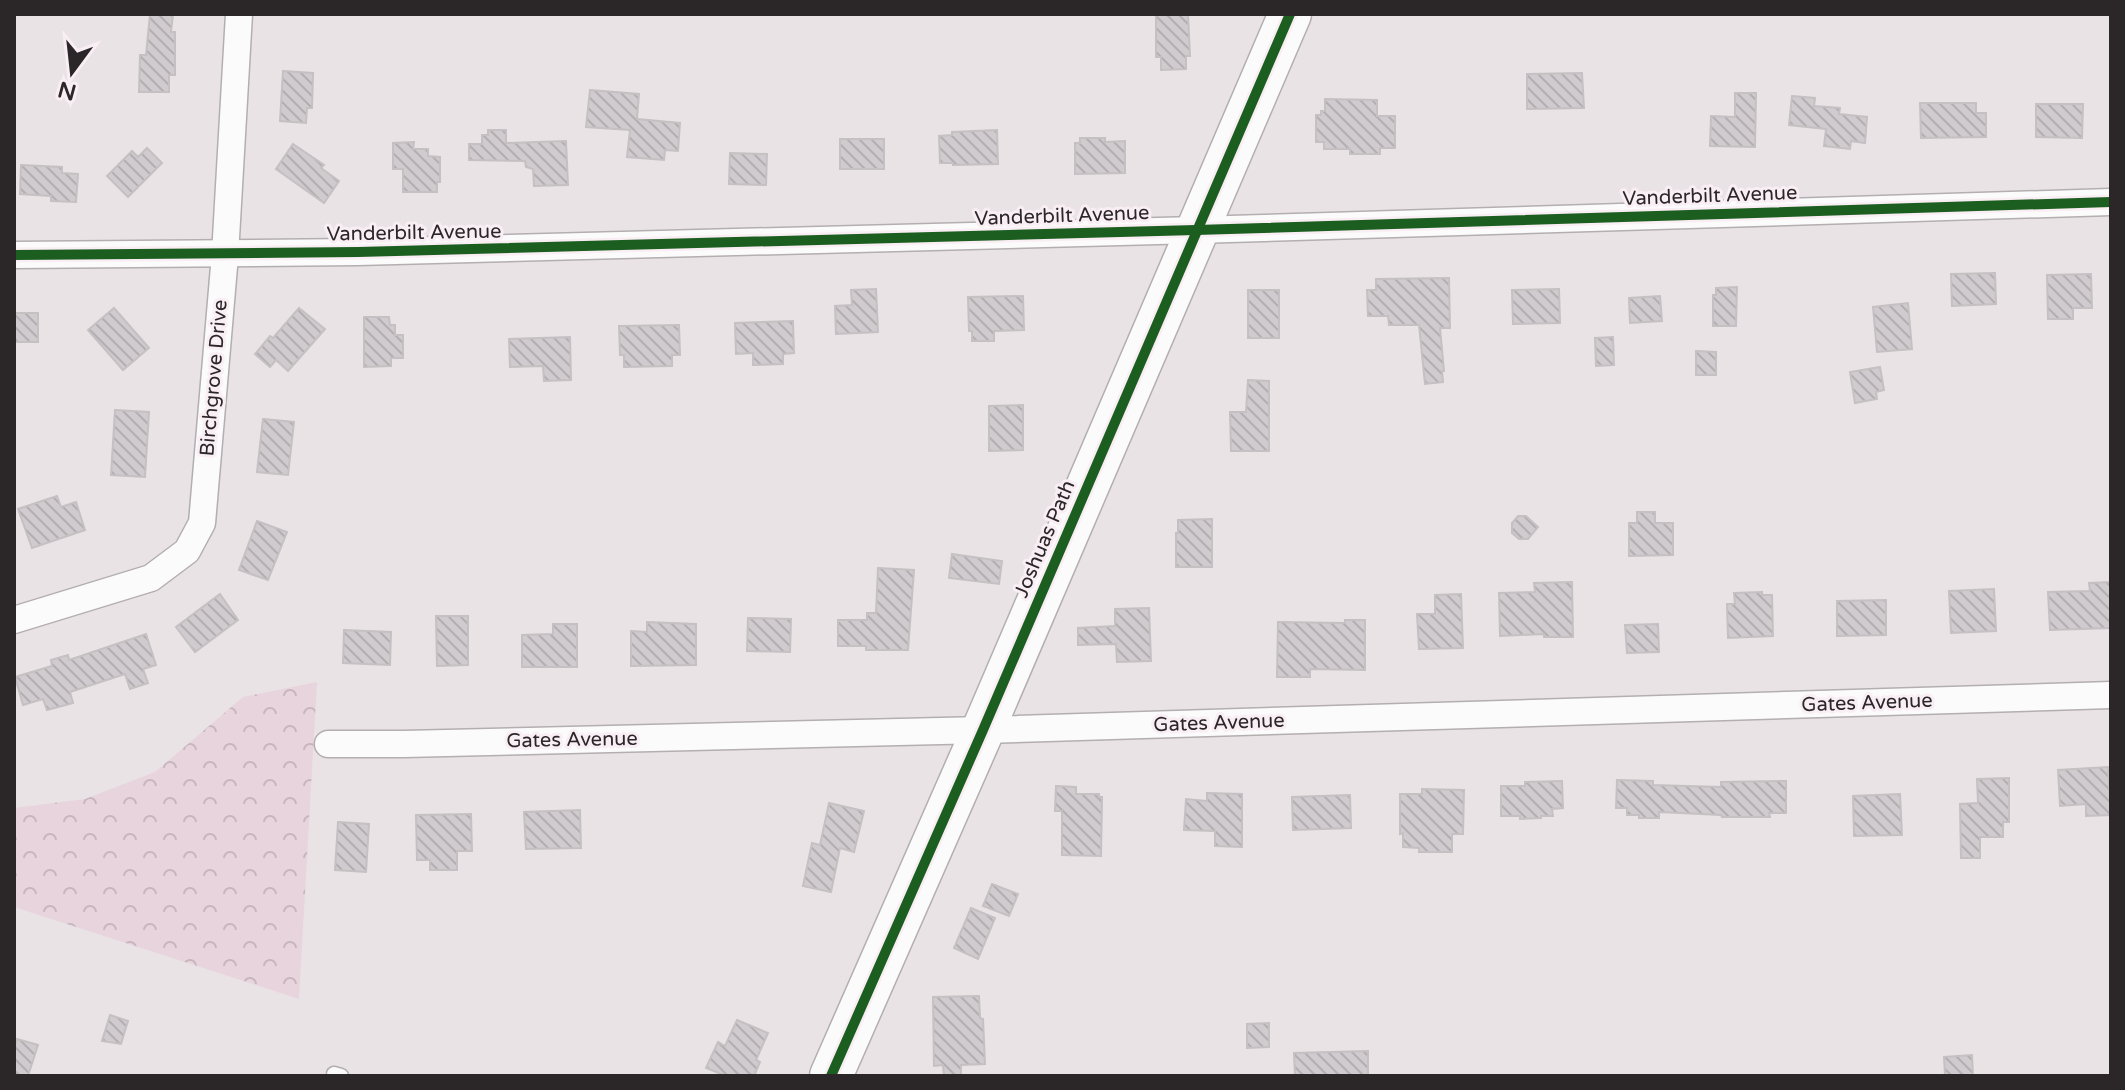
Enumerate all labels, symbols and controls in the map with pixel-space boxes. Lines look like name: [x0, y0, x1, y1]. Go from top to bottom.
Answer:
north arrow: [32, 32, 112, 112]
text: N: [55, 76, 79, 105]
street label: Vanderbilt Avenue: [1622, 181, 1798, 211]
street label: Vanderbilt Avenue: [974, 201, 1150, 231]
street label: Vanderbilt Avenue: [326, 219, 502, 247]
street label: Birchgrove Drive: [195, 299, 233, 457]
street label: Joshuas Path: [1010, 477, 1080, 601]
street label: Gates Avenue: [1801, 689, 1933, 717]
street label: Gates Avenue: [1153, 709, 1285, 737]
street label: Gates Avenue: [506, 727, 638, 753]

